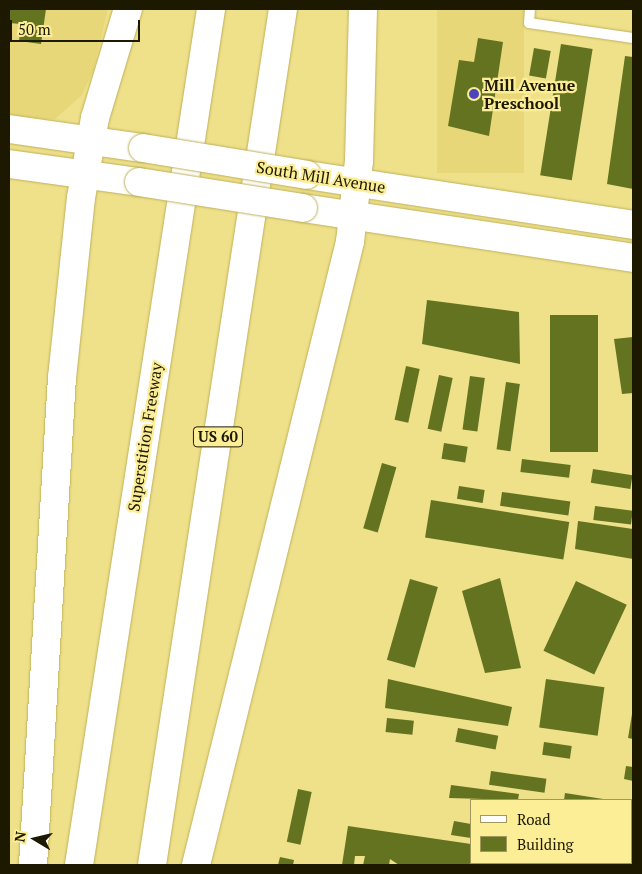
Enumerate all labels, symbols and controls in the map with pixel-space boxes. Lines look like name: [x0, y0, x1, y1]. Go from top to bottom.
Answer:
scale bar: [12, 10, 142, 42]
text: 50 m: [18, 19, 51, 39]
place label: Mill Avenue Preschool: [484, 75, 575, 113]
marker: Mill Avenue Preschool: [468, 88, 480, 100]
street label: South Mill Avenue: [255, 157, 387, 197]
street label: Superstition Freeway: [124, 361, 166, 513]
road number: US 60: [192, 424, 244, 450]
legend: [470, 799, 632, 864]
text: Road: [517, 809, 550, 829]
north arrow: [10, 814, 60, 864]
text: N: [9, 830, 30, 843]
text: Building: [517, 834, 574, 854]

